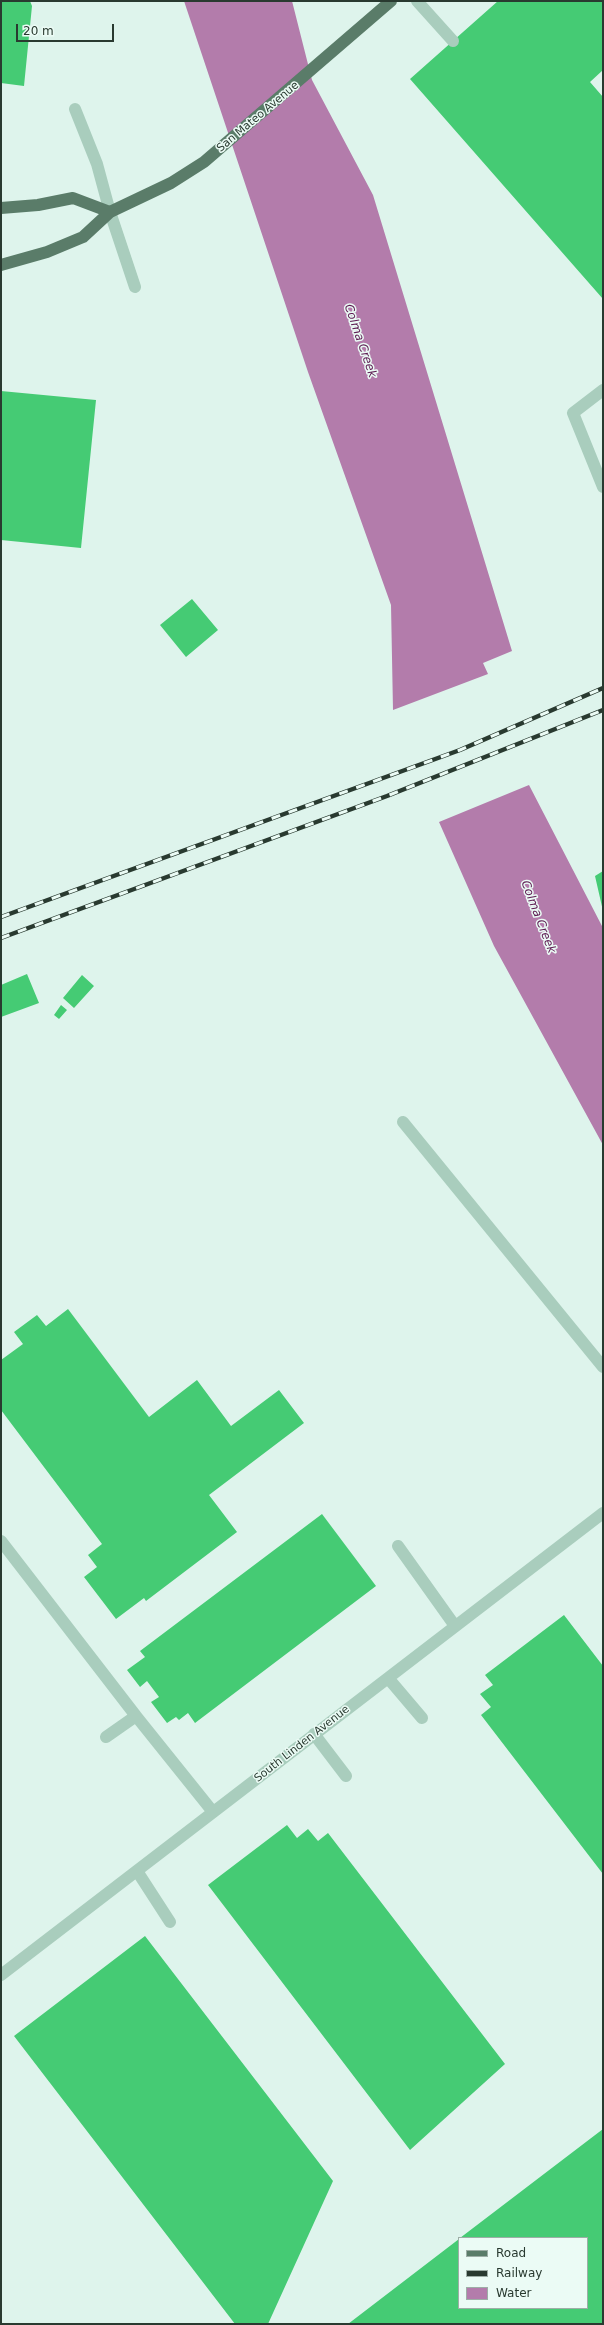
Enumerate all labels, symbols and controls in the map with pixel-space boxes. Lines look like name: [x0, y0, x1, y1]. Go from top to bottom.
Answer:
scale bar: [18, 16, 116, 42]
text: 20 m: [23, 24, 54, 38]
street label: San Mateo Avenue: [214, 79, 302, 155]
water label: Colma Creek: [341, 302, 379, 380]
water label: Colma Creek: [517, 879, 559, 955]
street label: South Linden Avenue: [252, 1703, 352, 1785]
legend: [458, 2237, 588, 2309]
text: Road: [496, 2246, 526, 2260]
text: Railway: [496, 2266, 542, 2280]
text: Water: [496, 2286, 531, 2300]

